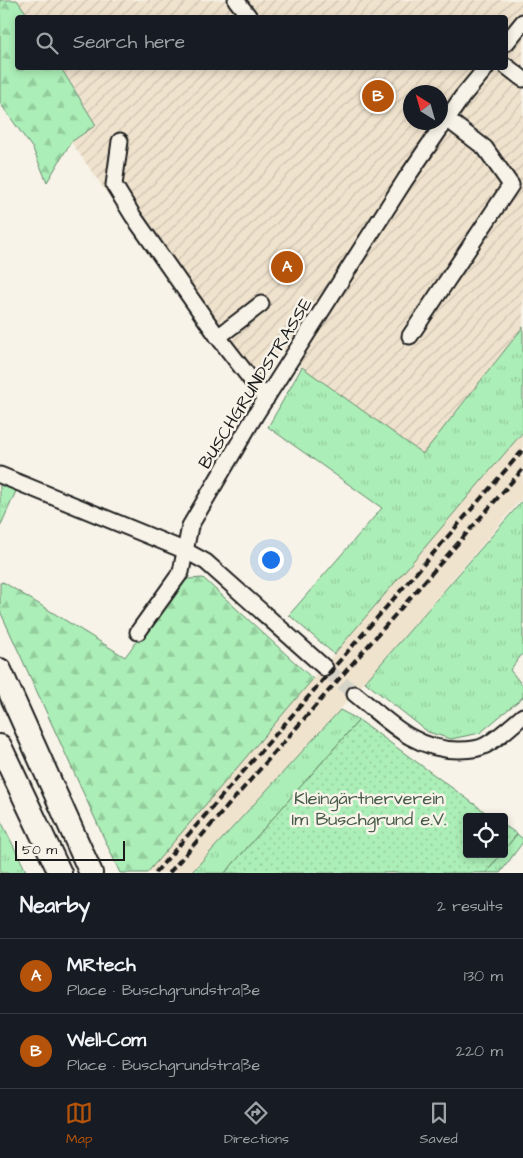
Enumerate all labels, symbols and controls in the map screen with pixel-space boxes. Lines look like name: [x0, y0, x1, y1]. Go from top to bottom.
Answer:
search box: [15, 15, 508, 70]
icon: search: [33, 29, 61, 57]
text: Search here: [73, 29, 185, 56]
pin: B: [362, 77, 394, 115]
north arrow: [403, 85, 448, 130]
pin: A: [271, 248, 303, 286]
street label: BUSCHGRUNDSTRASSE: [193, 293, 319, 474]
your location: [258, 547, 284, 573]
park label: Kleingärtnerverein Im Buschgrund e.V.: [291, 786, 447, 833]
map controls: [463, 813, 508, 858]
button: locate: [463, 813, 508, 858]
scale bar: [15, 838, 125, 861]
text: 50 m: [22, 840, 57, 860]
text: Nearby: [20, 891, 90, 920]
text: 2 results: [437, 895, 503, 917]
text: MRtech: [67, 952, 136, 979]
text: A: [31, 965, 41, 987]
text: 130 m: [464, 965, 503, 987]
text: Place · Buschgrundstraße: [67, 979, 260, 1001]
text: Well-Com: [67, 1027, 146, 1054]
text: B: [30, 1040, 42, 1062]
text: 220 m: [456, 1040, 503, 1062]
text: Place · Buschgrundstraße: [67, 1054, 260, 1076]
tab: Map: [65, 1099, 93, 1149]
tab: Directions: [224, 1099, 289, 1149]
tab: Saved: [420, 1099, 458, 1149]

